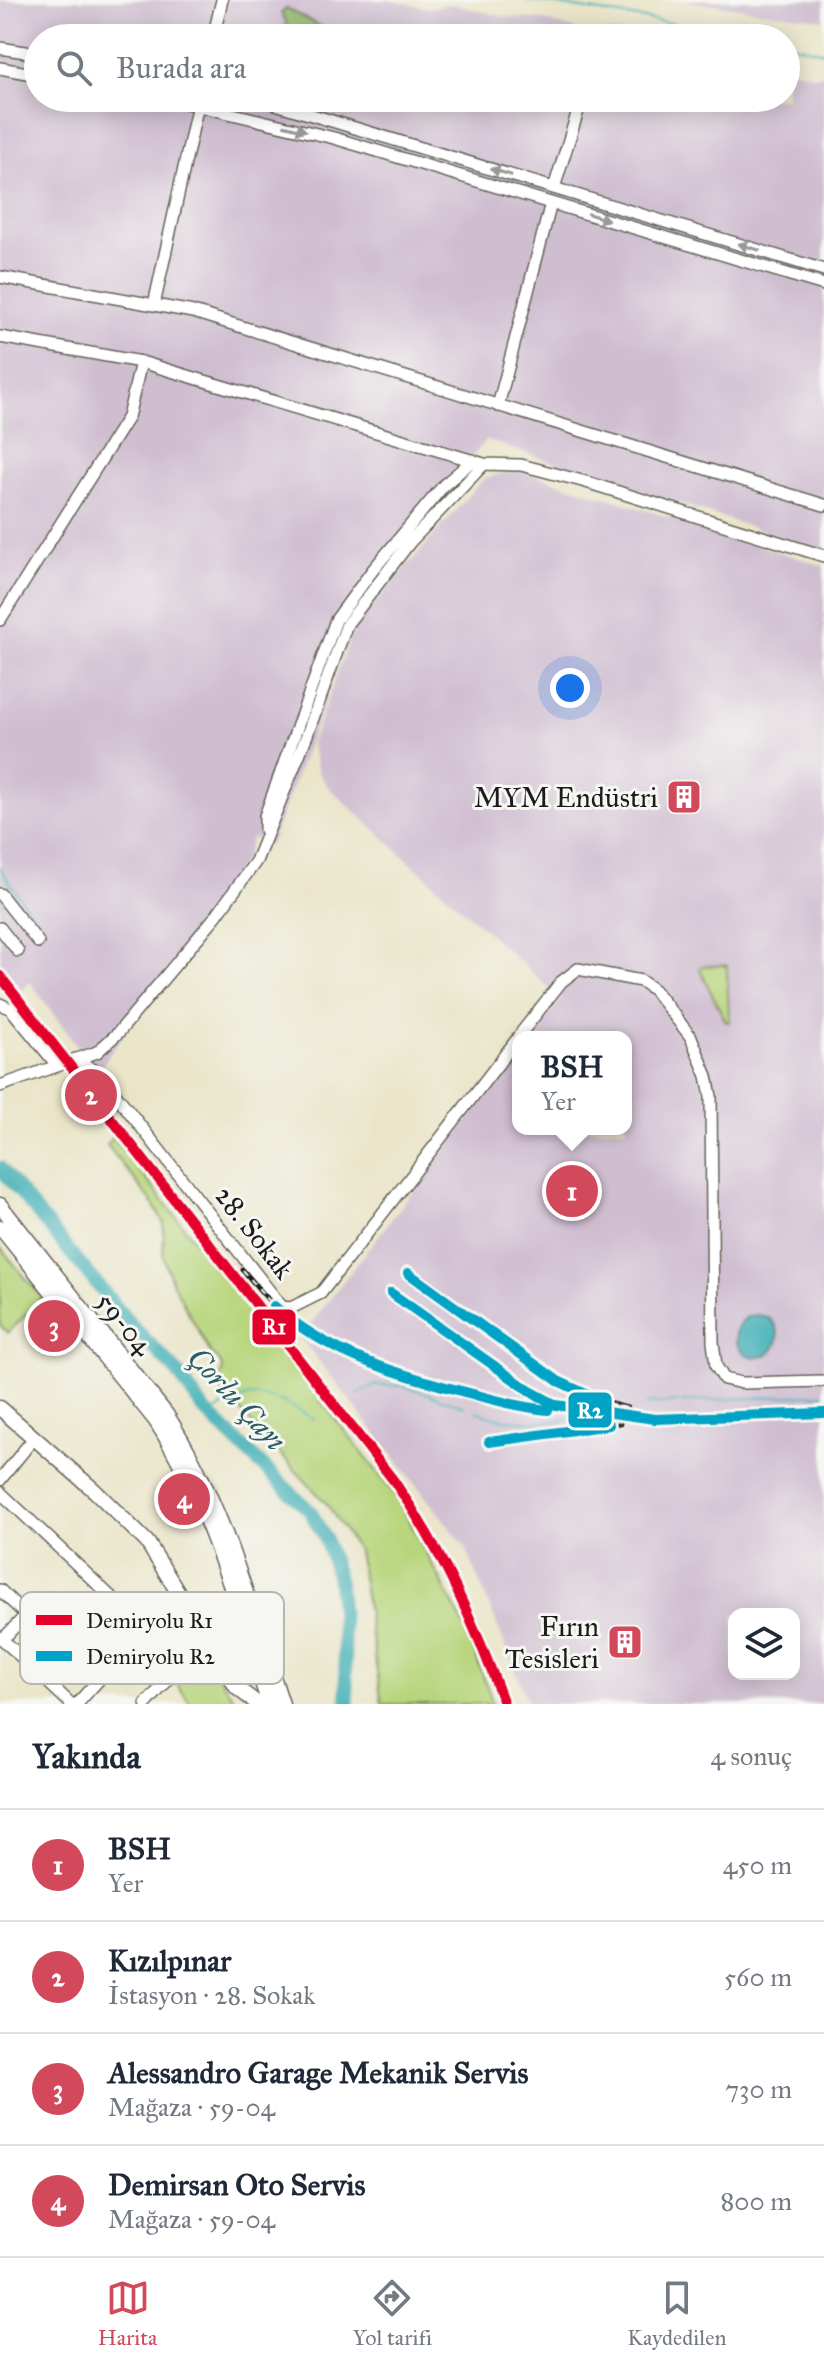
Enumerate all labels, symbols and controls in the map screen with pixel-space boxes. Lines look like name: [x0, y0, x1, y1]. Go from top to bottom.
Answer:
search box: [24, 24, 800, 112]
icon: search: [52, 46, 96, 90]
text: Burada ara: [116, 50, 247, 86]
one-way arrow: [283, 122, 308, 135]
one-way arrow: [488, 165, 512, 178]
one-way arrow: [587, 211, 611, 224]
one-way arrow: [737, 240, 761, 253]
your location: [550, 668, 590, 708]
building icon: MYM Endüstri: [665, 778, 703, 816]
place label: MYM Endüstri: [474, 780, 658, 815]
popup: [512, 1031, 632, 1135]
text: BSH: [540, 1049, 604, 1085]
pin: 2: [65, 1065, 117, 1125]
text: Yer: [540, 1085, 576, 1117]
pin: 1: [546, 1161, 598, 1221]
street label: 28. Sokak: [207, 1179, 302, 1286]
street label: 59-04: [88, 1285, 162, 1363]
pin: 3: [28, 1296, 80, 1356]
line badge: R1: [251, 1308, 297, 1346]
text: R1: [262, 1313, 286, 1340]
water label: Çorlu Çayı: [180, 1340, 294, 1458]
line badge: R2: [567, 1391, 613, 1429]
text: R2: [577, 1397, 604, 1424]
pin: 4: [158, 1469, 210, 1529]
legend: [20, 1592, 284, 1684]
text: Demiryolu R1: [86, 1607, 213, 1634]
map controls: [728, 1608, 800, 1680]
button: layers: [728, 1608, 800, 1680]
place label: Fırın Tesisleri: [505, 1609, 599, 1676]
building icon: Fırın Tesisleri: [606, 1623, 644, 1661]
text: Demiryolu R2: [86, 1643, 215, 1670]
text: Yakında: [32, 1736, 141, 1777]
text: 4 sonuç: [710, 1740, 792, 1772]
text: BSH: [108, 1831, 171, 1867]
text: 1: [53, 1849, 63, 1881]
text: 450 m: [723, 1849, 792, 1881]
text: Yer: [108, 1867, 143, 1899]
text: Kızılpınar: [108, 1943, 231, 1979]
text: 2: [52, 1961, 64, 1993]
text: 560 m: [724, 1961, 792, 1993]
text: İstasyon · 28. Sokak: [108, 1979, 315, 2011]
text: Alessandro Garage Mekanik Servis: [108, 2055, 528, 2091]
text: 3: [53, 2073, 63, 2105]
text: 730 m: [725, 2073, 792, 2105]
text: Mağaza · 59-04: [108, 2091, 275, 2123]
text: Demirsan Oto Servis: [108, 2167, 366, 2203]
text: 4: [51, 2185, 65, 2217]
text: 800 m: [720, 2185, 792, 2217]
text: Mağaza · 59-04: [108, 2203, 275, 2235]
tab: Harita: [98, 2276, 157, 2351]
tab: Yol tarifi: [353, 2276, 432, 2351]
tab: Kaydedilen: [627, 2276, 726, 2351]

